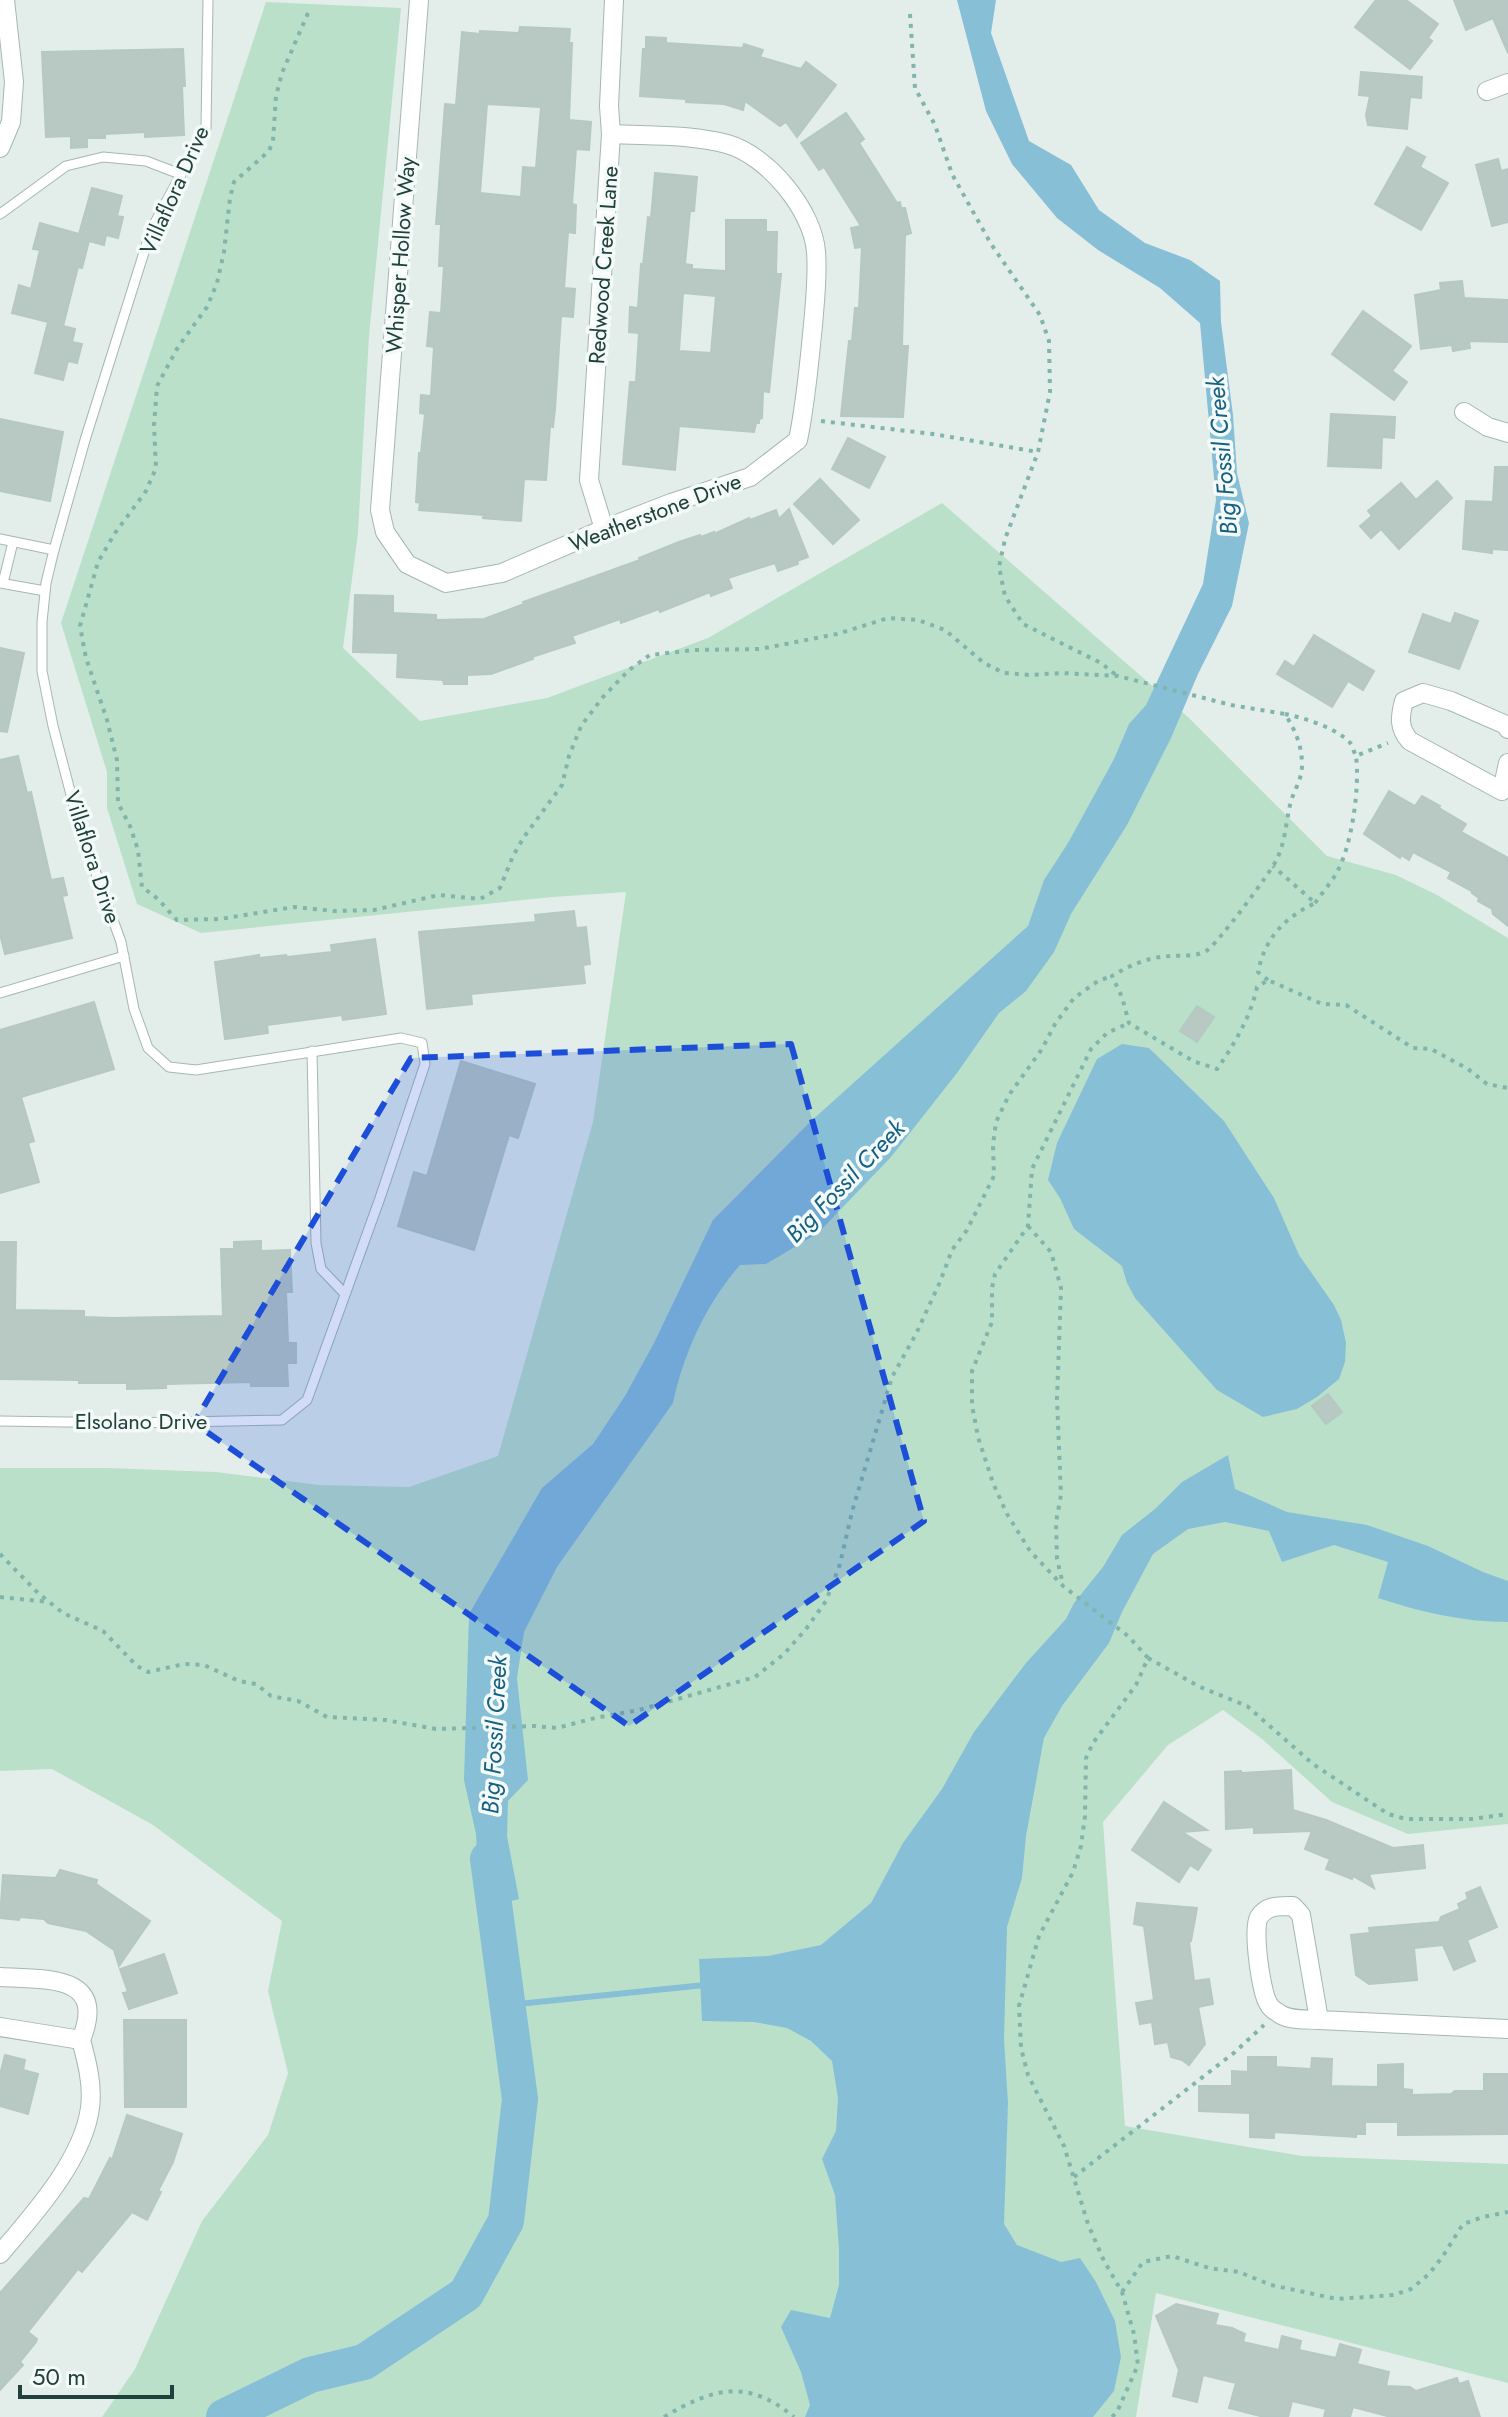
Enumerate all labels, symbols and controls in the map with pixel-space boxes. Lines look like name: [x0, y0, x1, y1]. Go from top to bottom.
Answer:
street label: Villaflora Drive: [131, 120, 217, 260]
street label: Whisper Hollow Way: [377, 155, 423, 354]
street label: Redwood Creek Lane: [580, 165, 626, 365]
water label: Big Fossil Creek: [1198, 374, 1246, 536]
street label: Weatherstone Drive: [564, 464, 746, 560]
street label: Villaflora Drive: [56, 786, 130, 928]
water label: Big Fossil Creek: [777, 1111, 914, 1250]
street label: Elsolano Drive: [75, 1405, 207, 1437]
water label: Big Fossil Creek: [472, 1653, 516, 1815]
scale bar: [20, 2349, 172, 2399]
text: 50 m: [32, 2359, 86, 2394]

